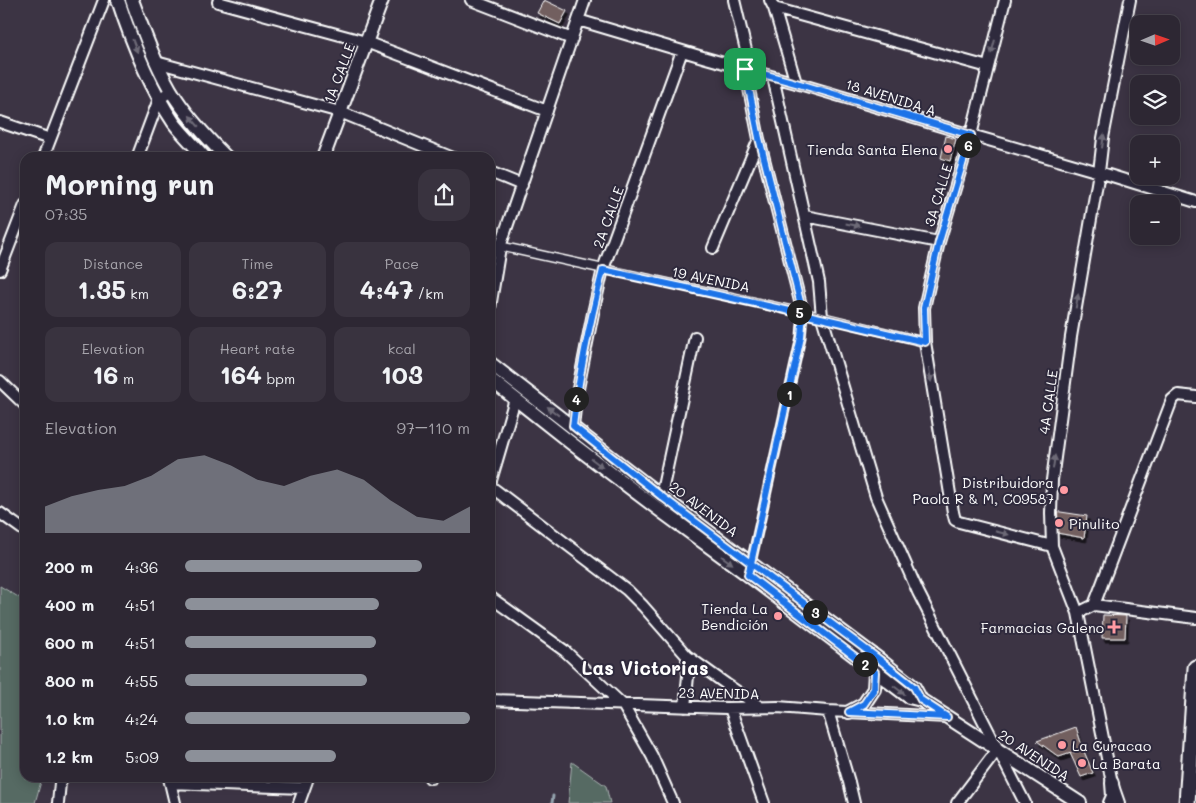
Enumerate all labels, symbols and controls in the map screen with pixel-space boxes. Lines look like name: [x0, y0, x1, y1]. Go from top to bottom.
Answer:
north arrow: [1130, 15, 1180, 65]
map controls: [1130, 15, 1180, 245]
one-way arrow: [131, 39, 139, 53]
street label: 1A CALLE: [319, 40, 359, 106]
one-way arrow: [989, 40, 997, 55]
pin: [724, 48, 766, 90]
icon: arrive: [731, 55, 759, 83]
street label: 18 AVENIDA A: [843, 74, 939, 120]
button: layers: [1130, 75, 1180, 125]
one-way arrow: [189, 115, 200, 128]
pin: 6: [956, 132, 980, 158]
one-way arrow: [1099, 133, 1107, 149]
button: +: [1130, 135, 1180, 185]
text: 6: [964, 136, 973, 155]
place label: Tienda Santa Elena: [807, 140, 938, 159]
marker: Tienda Santa Elena: [942, 143, 954, 155]
street label: 3A CALLE: [919, 161, 957, 229]
text: Morning run: [45, 166, 214, 202]
button: share: [418, 169, 470, 221]
street label: 2A CALLE: [588, 183, 628, 251]
button: −: [1130, 195, 1180, 245]
text: 07:35: [45, 203, 87, 224]
one-way arrow: [845, 221, 860, 229]
text: Distance: [83, 254, 143, 273]
text: Time: [242, 254, 273, 273]
text: Pace: [385, 254, 419, 273]
street label: 19 AVENIDA: [670, 261, 752, 297]
text: 1.35: [77, 273, 126, 305]
text: 6:27: [232, 273, 283, 305]
text: 4:47: [360, 273, 413, 305]
text: km: [126, 284, 149, 303]
text: /km: [413, 284, 444, 303]
one-way arrow: [1073, 293, 1081, 309]
pin: 5: [786, 300, 812, 324]
text: 5: [795, 303, 804, 322]
text: Elevation: [82, 339, 145, 358]
text: Heart rate: [220, 339, 295, 358]
text: kcal: [388, 339, 416, 358]
text: 16: [92, 358, 118, 390]
text: 164: [220, 358, 262, 390]
text: 103: [381, 358, 423, 390]
one-way arrow: [927, 368, 935, 384]
text: m: [118, 369, 134, 388]
text: bpm: [262, 369, 295, 388]
street label: 4A CALLE: [1034, 369, 1062, 435]
pin: 1: [776, 382, 802, 406]
text: 1: [786, 385, 793, 404]
pin: 4: [564, 386, 588, 412]
text: 4: [572, 390, 581, 409]
one-way arrow: [547, 406, 560, 417]
text: Elevation: [45, 417, 117, 438]
text: 97–110 m: [396, 417, 470, 438]
one-way arrow: [1050, 454, 1058, 470]
one-way arrow: [590, 457, 603, 468]
place label: Distribuidora Paola R & M, C09587: [913, 473, 1054, 508]
street label: 20 AVENIDA: [666, 477, 742, 541]
marker: Distribuidora Paola R & M, C09587: [1058, 484, 1070, 496]
place label: Pinulito: [1069, 514, 1120, 533]
marker: Pinulito: [1053, 517, 1065, 529]
one-way arrow: [994, 529, 1010, 537]
one-way arrow: [720, 555, 734, 565]
text: 200 m: [45, 556, 93, 577]
text: 4:36: [125, 556, 158, 577]
text: 400 m: [45, 594, 94, 615]
text: 4:51: [125, 594, 156, 615]
place label: Tienda La Bendición: [701, 599, 768, 634]
pin: 3: [802, 600, 828, 624]
text: 3: [811, 603, 820, 622]
marker: Tienda La Bendición: [772, 610, 784, 622]
place label: Farmacias Galeno: [981, 618, 1104, 637]
marker: Farmacias Galeno: [1108, 621, 1120, 633]
text: 600 m: [45, 632, 94, 653]
text: 4:51: [125, 632, 156, 653]
pin: 2: [852, 652, 878, 676]
district label: Las Victorias: [582, 655, 709, 680]
text: 2: [862, 655, 869, 674]
text: 800 m: [45, 670, 94, 691]
text: 4:55: [125, 670, 158, 691]
street label: 23 AVENIDA: [678, 683, 760, 703]
one-way arrow: [892, 685, 906, 695]
text: 1.0 km: [45, 708, 94, 729]
text: 4:24: [125, 708, 158, 729]
street label: 20 AVENIDA: [995, 725, 1073, 785]
place label: La Curacao: [1072, 736, 1151, 755]
marker: La Curacao: [1056, 739, 1068, 751]
text: 1.2 km: [45, 746, 93, 767]
text: 5:09: [125, 746, 159, 767]
place label: La Barata: [1092, 754, 1161, 773]
marker: La Barata: [1076, 757, 1088, 769]

